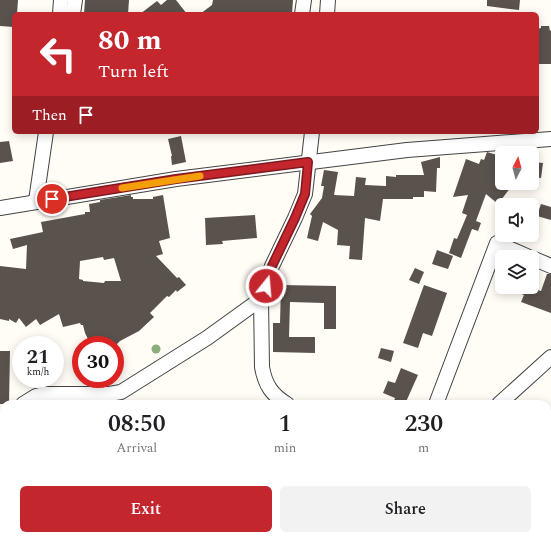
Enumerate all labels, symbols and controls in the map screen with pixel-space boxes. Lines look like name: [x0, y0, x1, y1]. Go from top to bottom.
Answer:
text: 80 m: [98, 19, 162, 62]
icon: left: [32, 28, 84, 80]
text: Turn left: [98, 58, 169, 85]
text: Then: [32, 104, 67, 127]
icon: arrive: [75, 104, 97, 126]
north arrow: [495, 146, 539, 190]
map controls: [495, 146, 539, 294]
pin: [35, 182, 69, 216]
icon: arrive: [41, 188, 63, 210]
button: sound: [495, 198, 539, 242]
button: layers: [495, 250, 539, 294]
position arrow: [245, 265, 287, 307]
speed limit sign: 30: [72, 336, 124, 388]
text: 21: [27, 342, 49, 372]
text: km/h: [27, 364, 49, 380]
text: 08:50: [108, 406, 166, 442]
text: 1: [279, 406, 291, 442]
text: 230: [404, 406, 443, 442]
text: Arrival: [117, 438, 157, 458]
text: min: [274, 438, 296, 458]
text: m: [418, 438, 429, 458]
button: Exit: [20, 486, 272, 532]
button: Share: [280, 486, 531, 532]

